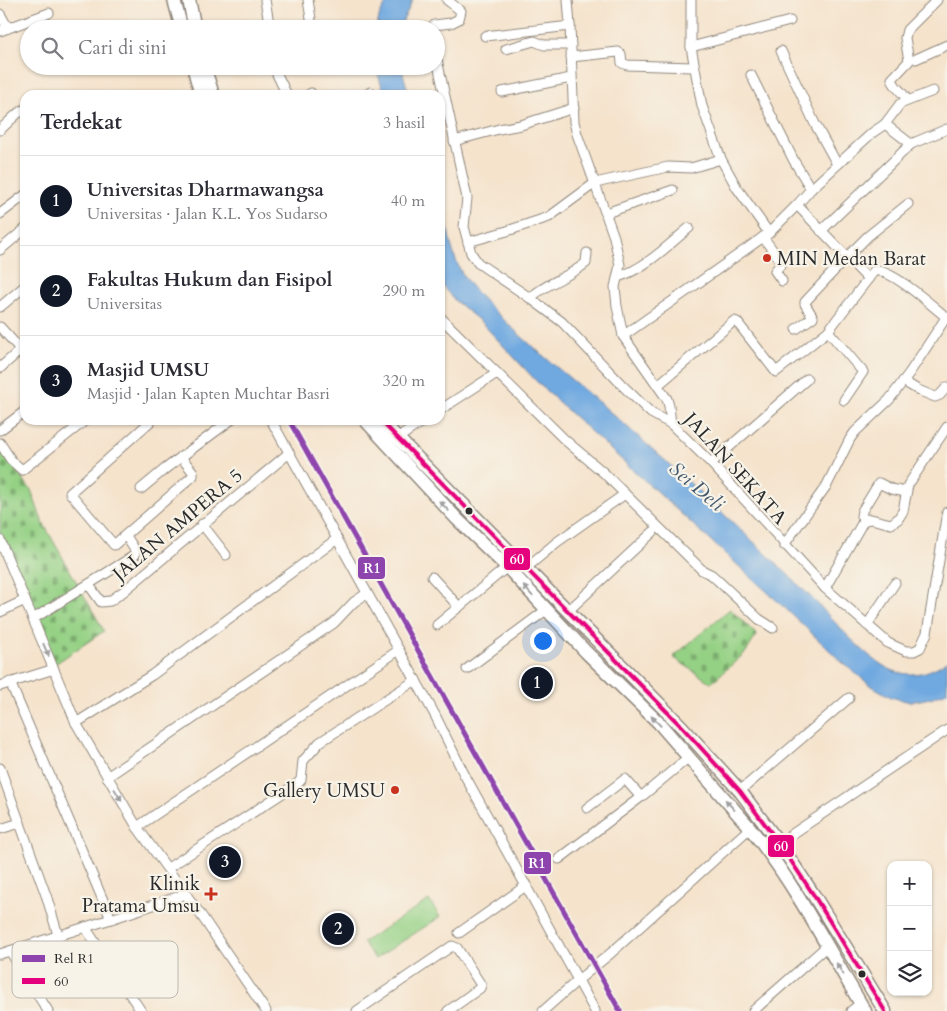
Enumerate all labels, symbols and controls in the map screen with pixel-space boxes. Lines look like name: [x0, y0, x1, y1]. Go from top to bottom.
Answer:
search box: [20, 20, 445, 75]
icon: search: [38, 34, 66, 62]
text: Cari di sini: [78, 35, 167, 61]
text: Terdekat: [40, 108, 122, 137]
text: 3 hasil: [383, 112, 425, 134]
text: Universitas Dharmawangsa: [87, 177, 324, 203]
text: 1: [52, 190, 60, 212]
text: 40 m: [391, 190, 425, 212]
text: Universitas · Jalan K.L. Yos Sudarso: [87, 203, 328, 225]
place label: MIN Medan Barat: [777, 246, 926, 272]
marker: MIN Medan Barat: [761, 252, 773, 264]
text: Fakultas Hukum dan Fisipol: [87, 267, 332, 293]
text: 2: [52, 280, 60, 302]
text: 290 m: [383, 280, 425, 302]
text: Universitas: [87, 293, 162, 315]
text: Masjid UMSU: [87, 357, 209, 383]
text: 3: [52, 370, 60, 392]
text: 320 m: [383, 370, 425, 392]
text: Masjid · Jalan Kapten Muchtar Basri: [87, 383, 330, 405]
street label: JALAN SEKATA: [676, 405, 793, 531]
water label: Sei Deli: [663, 455, 730, 518]
street label: JALAN AMPERA 5: [105, 463, 248, 589]
one-way arrow: [438, 500, 450, 512]
unlabelled marker: [464, 506, 474, 516]
line badge: 60: [503, 547, 531, 571]
text: 60: [510, 550, 524, 569]
line badge: R1: [357, 556, 386, 580]
text: R1: [363, 559, 381, 578]
one-way arrow: [523, 584, 534, 597]
your location: [530, 628, 556, 654]
one-way arrow: [43, 643, 51, 657]
pin: 1: [521, 664, 553, 702]
one-way arrow: [650, 715, 662, 727]
place label: Gallery UMSU: [263, 778, 385, 804]
marker: Gallery UMSU: [389, 784, 401, 796]
one-way arrow: [114, 789, 123, 802]
one-way arrow: [724, 800, 736, 812]
line badge: 60: [767, 834, 795, 858]
text: 60: [774, 837, 788, 856]
pin: 3: [209, 843, 241, 881]
line badge: R1: [523, 851, 552, 875]
text: R1: [528, 854, 546, 873]
map controls: [887, 861, 932, 996]
button: +: [887, 861, 932, 906]
place label: Klinik Pratama Umsu: [82, 871, 201, 919]
marker: Klinik Pratama Umsu: [204, 887, 218, 901]
button: −: [887, 906, 932, 951]
pin: 2: [322, 910, 354, 948]
legend: [12, 941, 178, 998]
text: Rel R1: [54, 949, 94, 968]
button: layers: [887, 951, 932, 996]
one-way arrow: [836, 962, 845, 975]
unlabelled marker: [857, 969, 867, 979]
text: 60: [54, 972, 68, 991]

